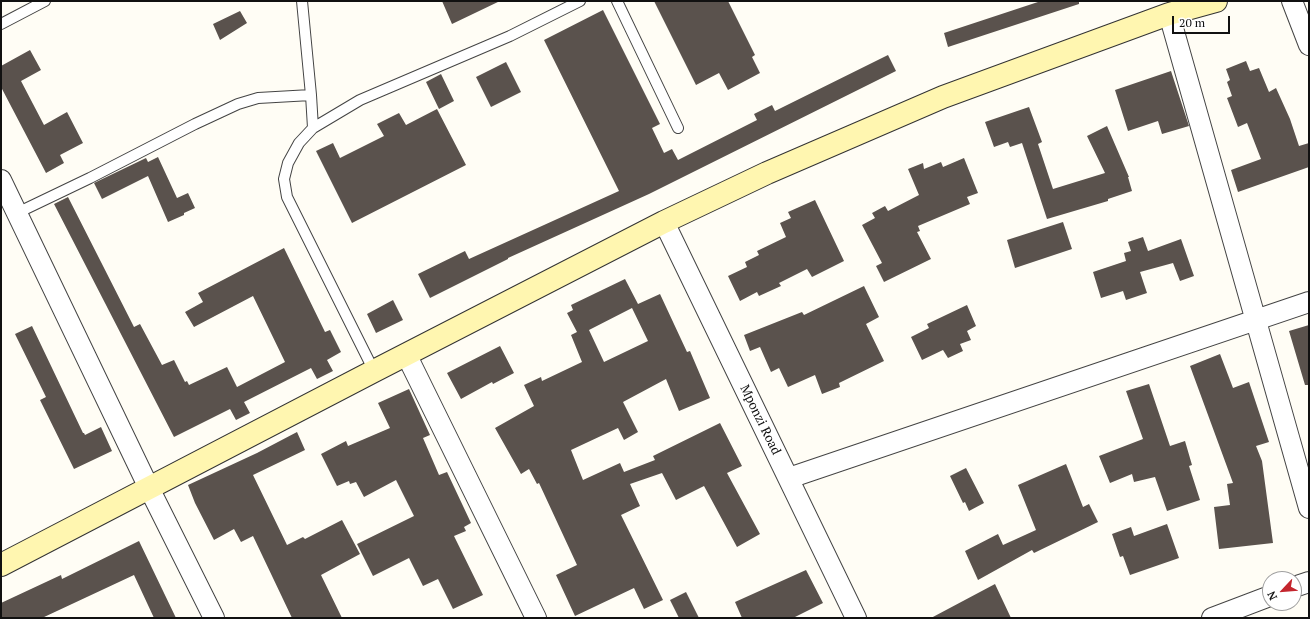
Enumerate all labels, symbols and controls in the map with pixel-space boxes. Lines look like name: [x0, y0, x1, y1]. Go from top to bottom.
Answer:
scale bar: [1174, 8, 1232, 34]
text: 20 m: [1179, 15, 1205, 30]
street label: Mponzi Road: [736, 382, 784, 458]
north arrow: [1262, 571, 1302, 611]
text: N: [1264, 589, 1280, 603]

